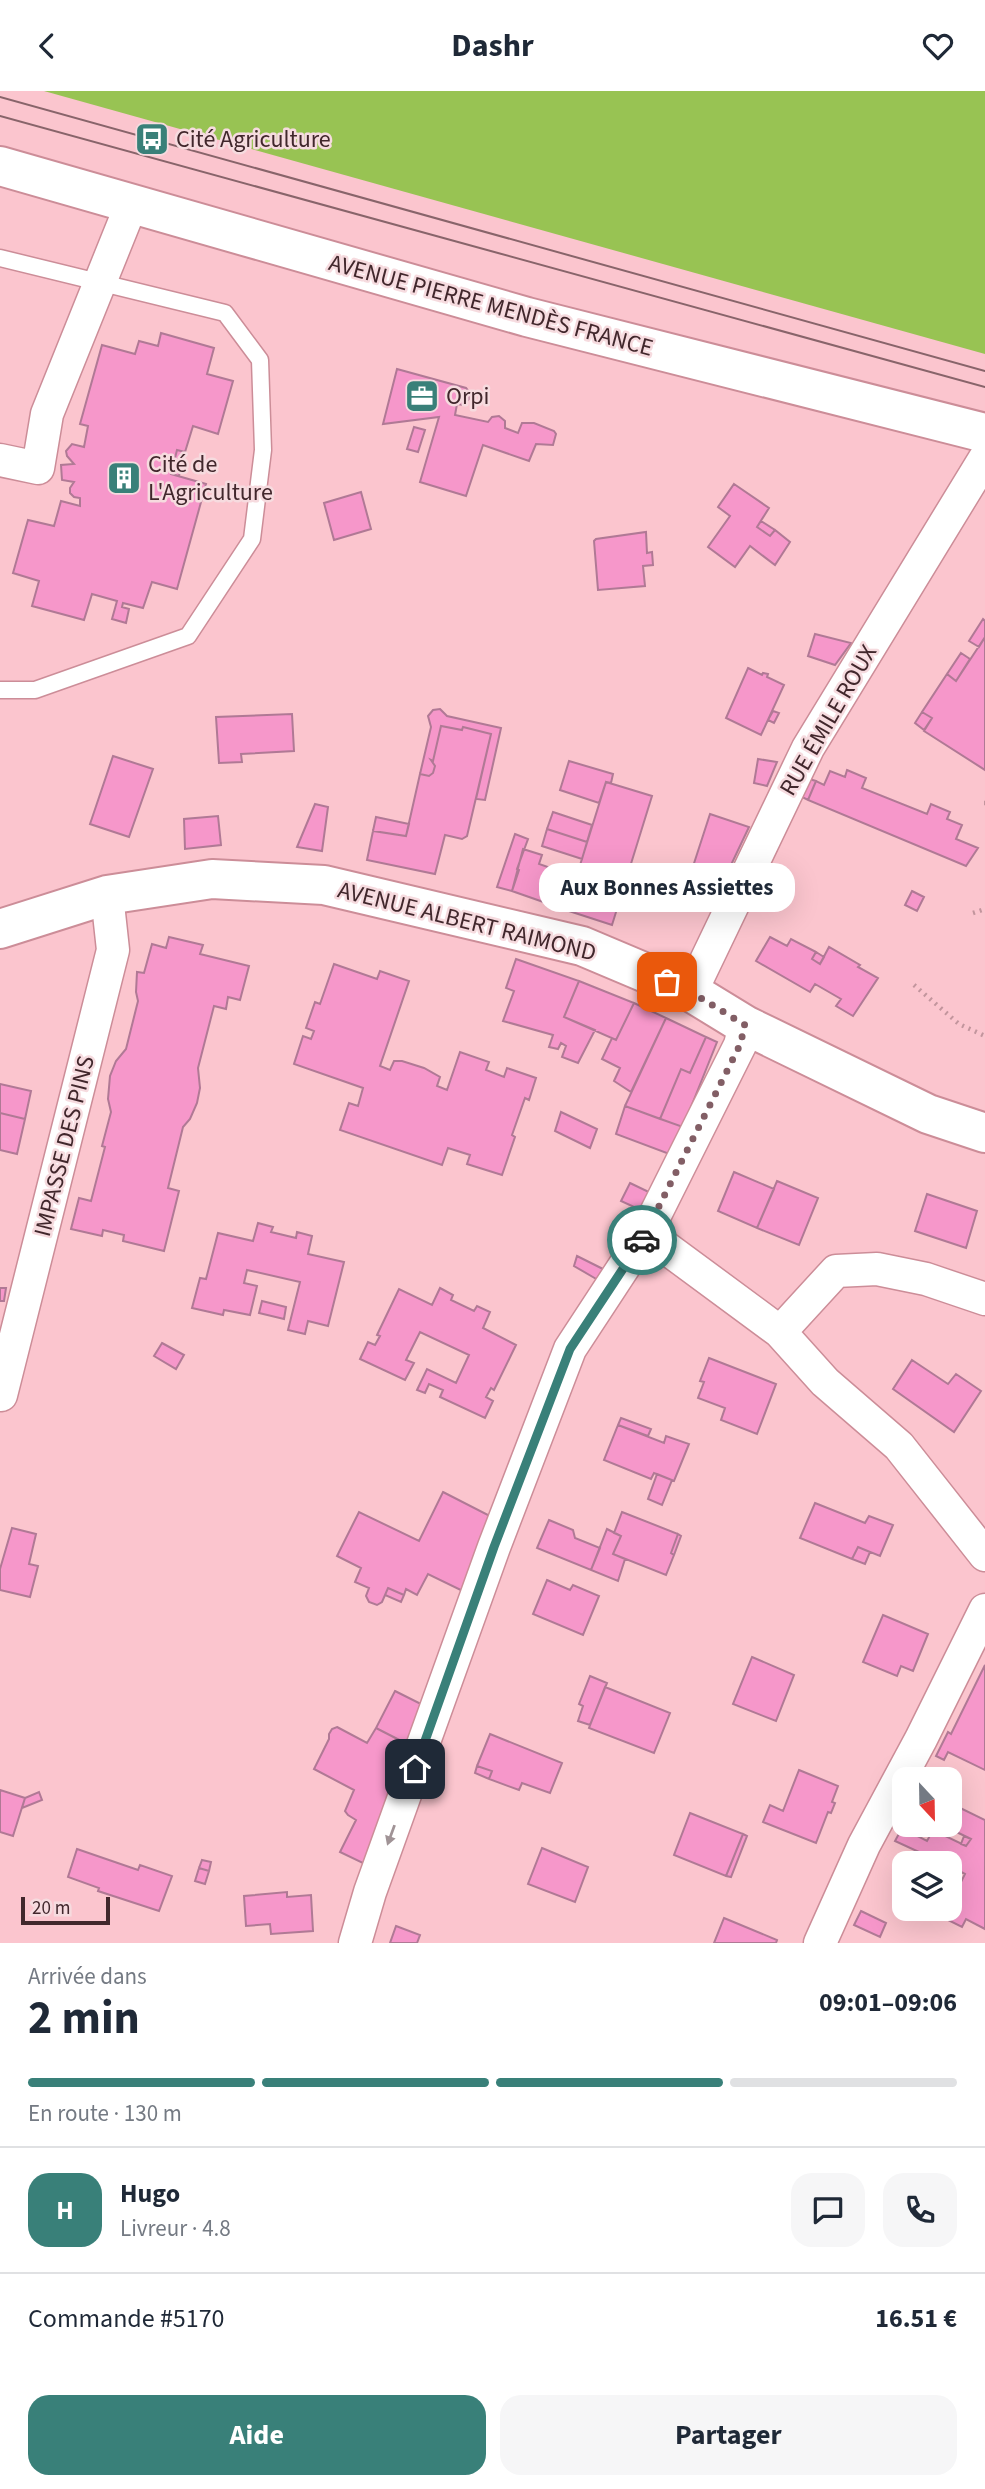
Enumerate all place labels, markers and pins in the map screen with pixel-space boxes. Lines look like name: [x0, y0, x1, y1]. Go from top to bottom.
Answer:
bus stop icon: Cité Agriculture: [133, 120, 171, 158]
place label: Cité Agriculture: [176, 122, 331, 157]
office icon: Orpi: [403, 377, 441, 415]
place label: Orpi: [446, 379, 490, 414]
place label: Cité de L'Agriculture: [148, 447, 273, 510]
building icon: Cité de L'Agriculture: [105, 459, 143, 497]
callout: Aux Bonnes Assiettes: [539, 863, 795, 912]
pin: [637, 952, 697, 1012]
pin: [385, 1739, 445, 1799]

